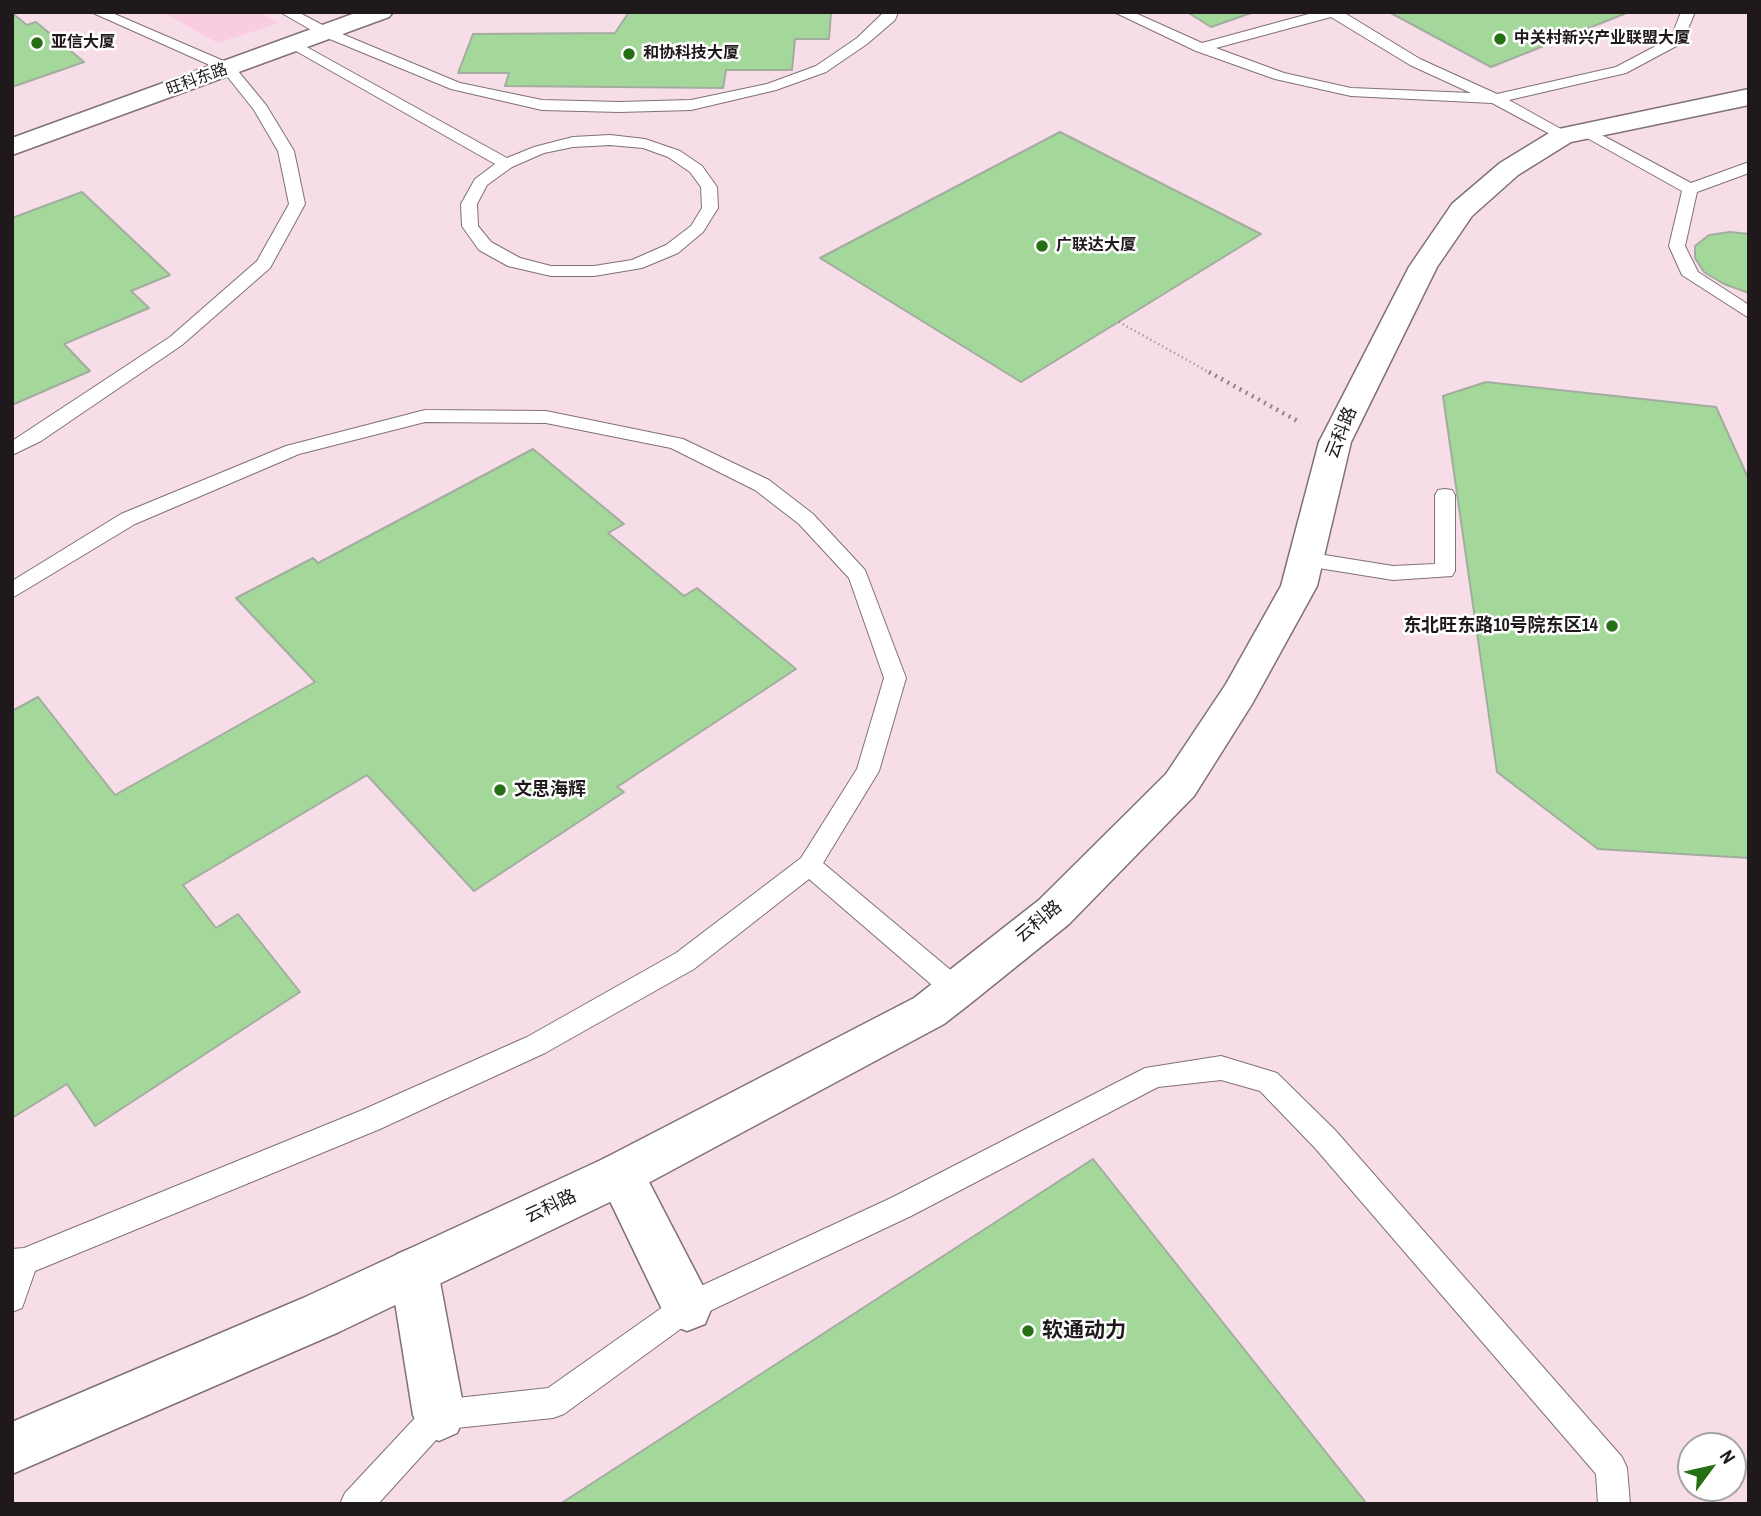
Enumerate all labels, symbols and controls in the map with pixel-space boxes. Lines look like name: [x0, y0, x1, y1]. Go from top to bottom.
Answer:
place label: 中关村新兴产业联盟大厦: [1514, 29, 1690, 49]
marker: 中关村新兴产业联盟大厦: [1492, 31, 1508, 47]
place label: 亚信大厦: [51, 33, 115, 53]
marker: 亚信大厦: [29, 35, 45, 51]
place label: 和协科技大厦: [643, 44, 739, 64]
marker: 和协科技大厦: [621, 46, 637, 62]
street label: 旺科东路: [164, 60, 230, 100]
place label: 广联达大厦: [1056, 236, 1136, 256]
marker: 广联达大厦: [1034, 238, 1050, 254]
street label: 云科路: [1322, 404, 1362, 462]
place label: 东北旺东路10号院东区14: [1403, 615, 1598, 637]
marker: 东北旺东路10号院东区14: [1604, 618, 1620, 634]
place label: 文思海辉: [514, 779, 586, 801]
marker: 文思海辉: [492, 782, 508, 798]
street label: 云科路: [1011, 896, 1067, 948]
street label: 云科路: [522, 1186, 580, 1228]
place label: 软通动力: [1042, 1318, 1126, 1344]
marker: 软通动力: [1020, 1323, 1036, 1339]
north arrow: [1677, 1432, 1747, 1502]
text: N: [1714, 1445, 1742, 1468]

